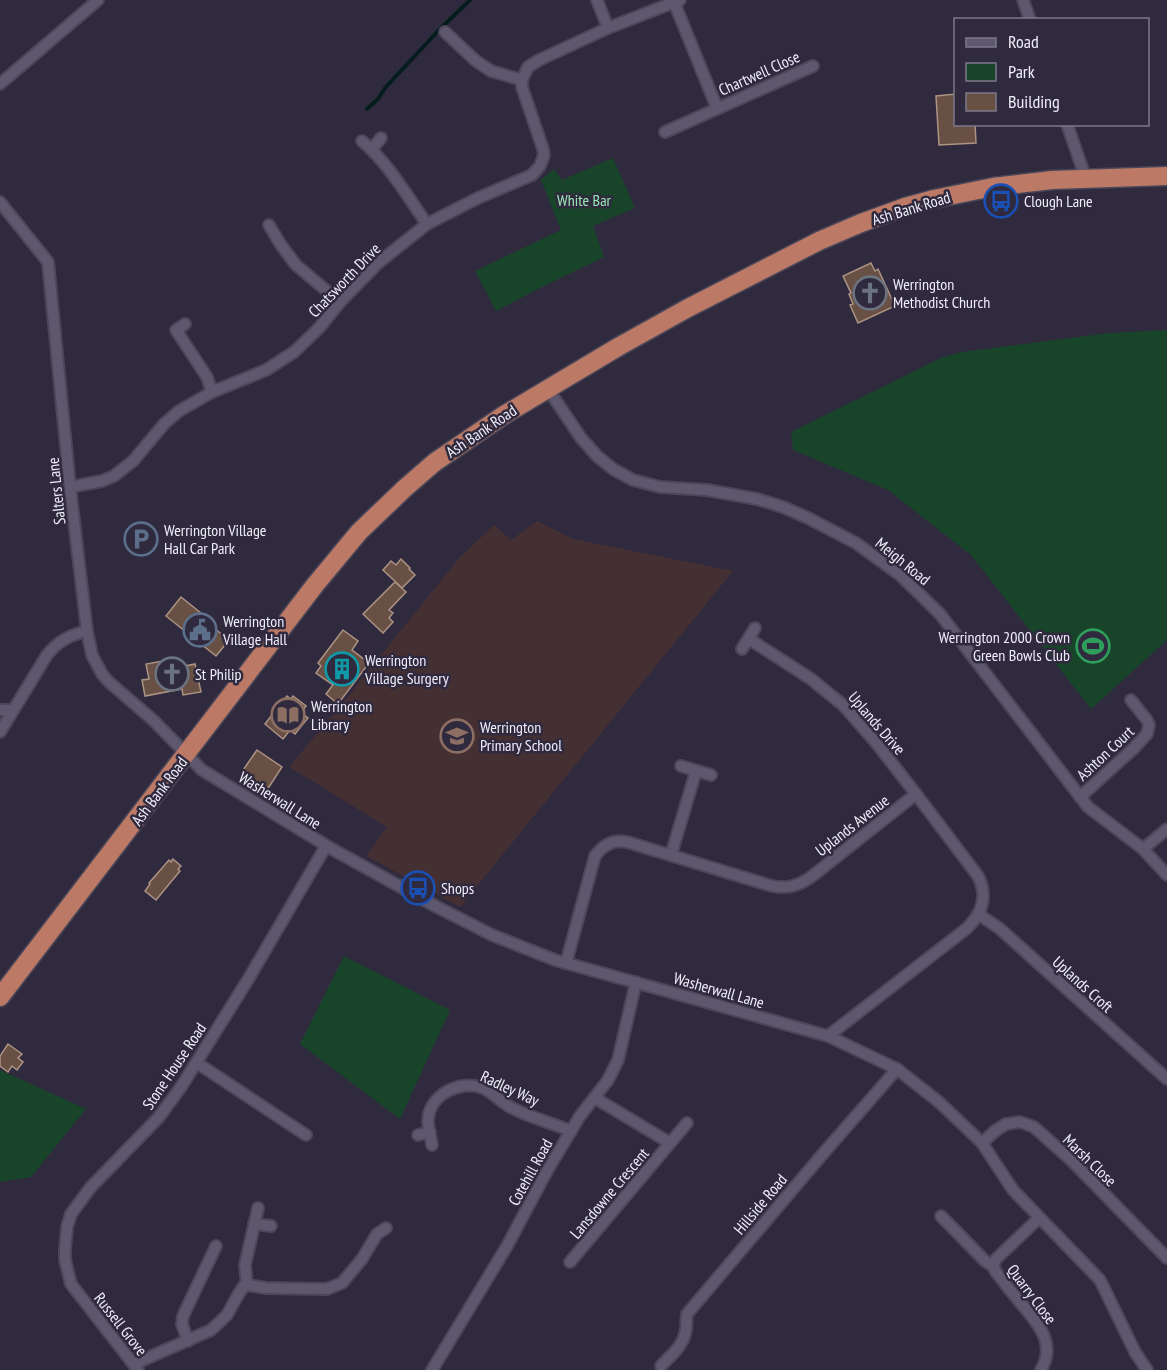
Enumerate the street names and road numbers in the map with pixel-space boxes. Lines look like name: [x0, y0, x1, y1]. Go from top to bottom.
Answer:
street label: Chartwell Close: [715, 46, 803, 100]
street label: Ash Bank Road: [869, 187, 953, 229]
street label: Chatsworth Drive: [304, 239, 384, 321]
street label: Ash Bank Road: [442, 400, 520, 462]
street label: Salters Lane: [43, 456, 69, 526]
street label: Meigh Road: [871, 533, 935, 589]
street label: Uplands Drive: [844, 687, 910, 759]
street label: Ashton Court: [1072, 721, 1138, 785]
street label: Ash Bank Road: [127, 753, 191, 829]
street label: Washerwall Lane: [235, 767, 325, 833]
street label: Uplands Avenue: [811, 790, 893, 860]
street label: Uplands Croft: [1049, 952, 1118, 1017]
street label: Washerwall Lane: [671, 968, 767, 1012]
street label: Stone House Road: [138, 1019, 210, 1113]
street label: Radley Way: [478, 1066, 542, 1110]
street label: Marsh Close: [1059, 1130, 1121, 1190]
street label: Cotehill Road: [503, 1135, 557, 1209]
street label: Lansdowne Crescent: [565, 1143, 653, 1242]
street label: Hillside Road: [729, 1170, 791, 1238]
street label: Quarry Close: [1003, 1260, 1061, 1328]
street label: Russell Grove: [90, 1288, 152, 1360]

